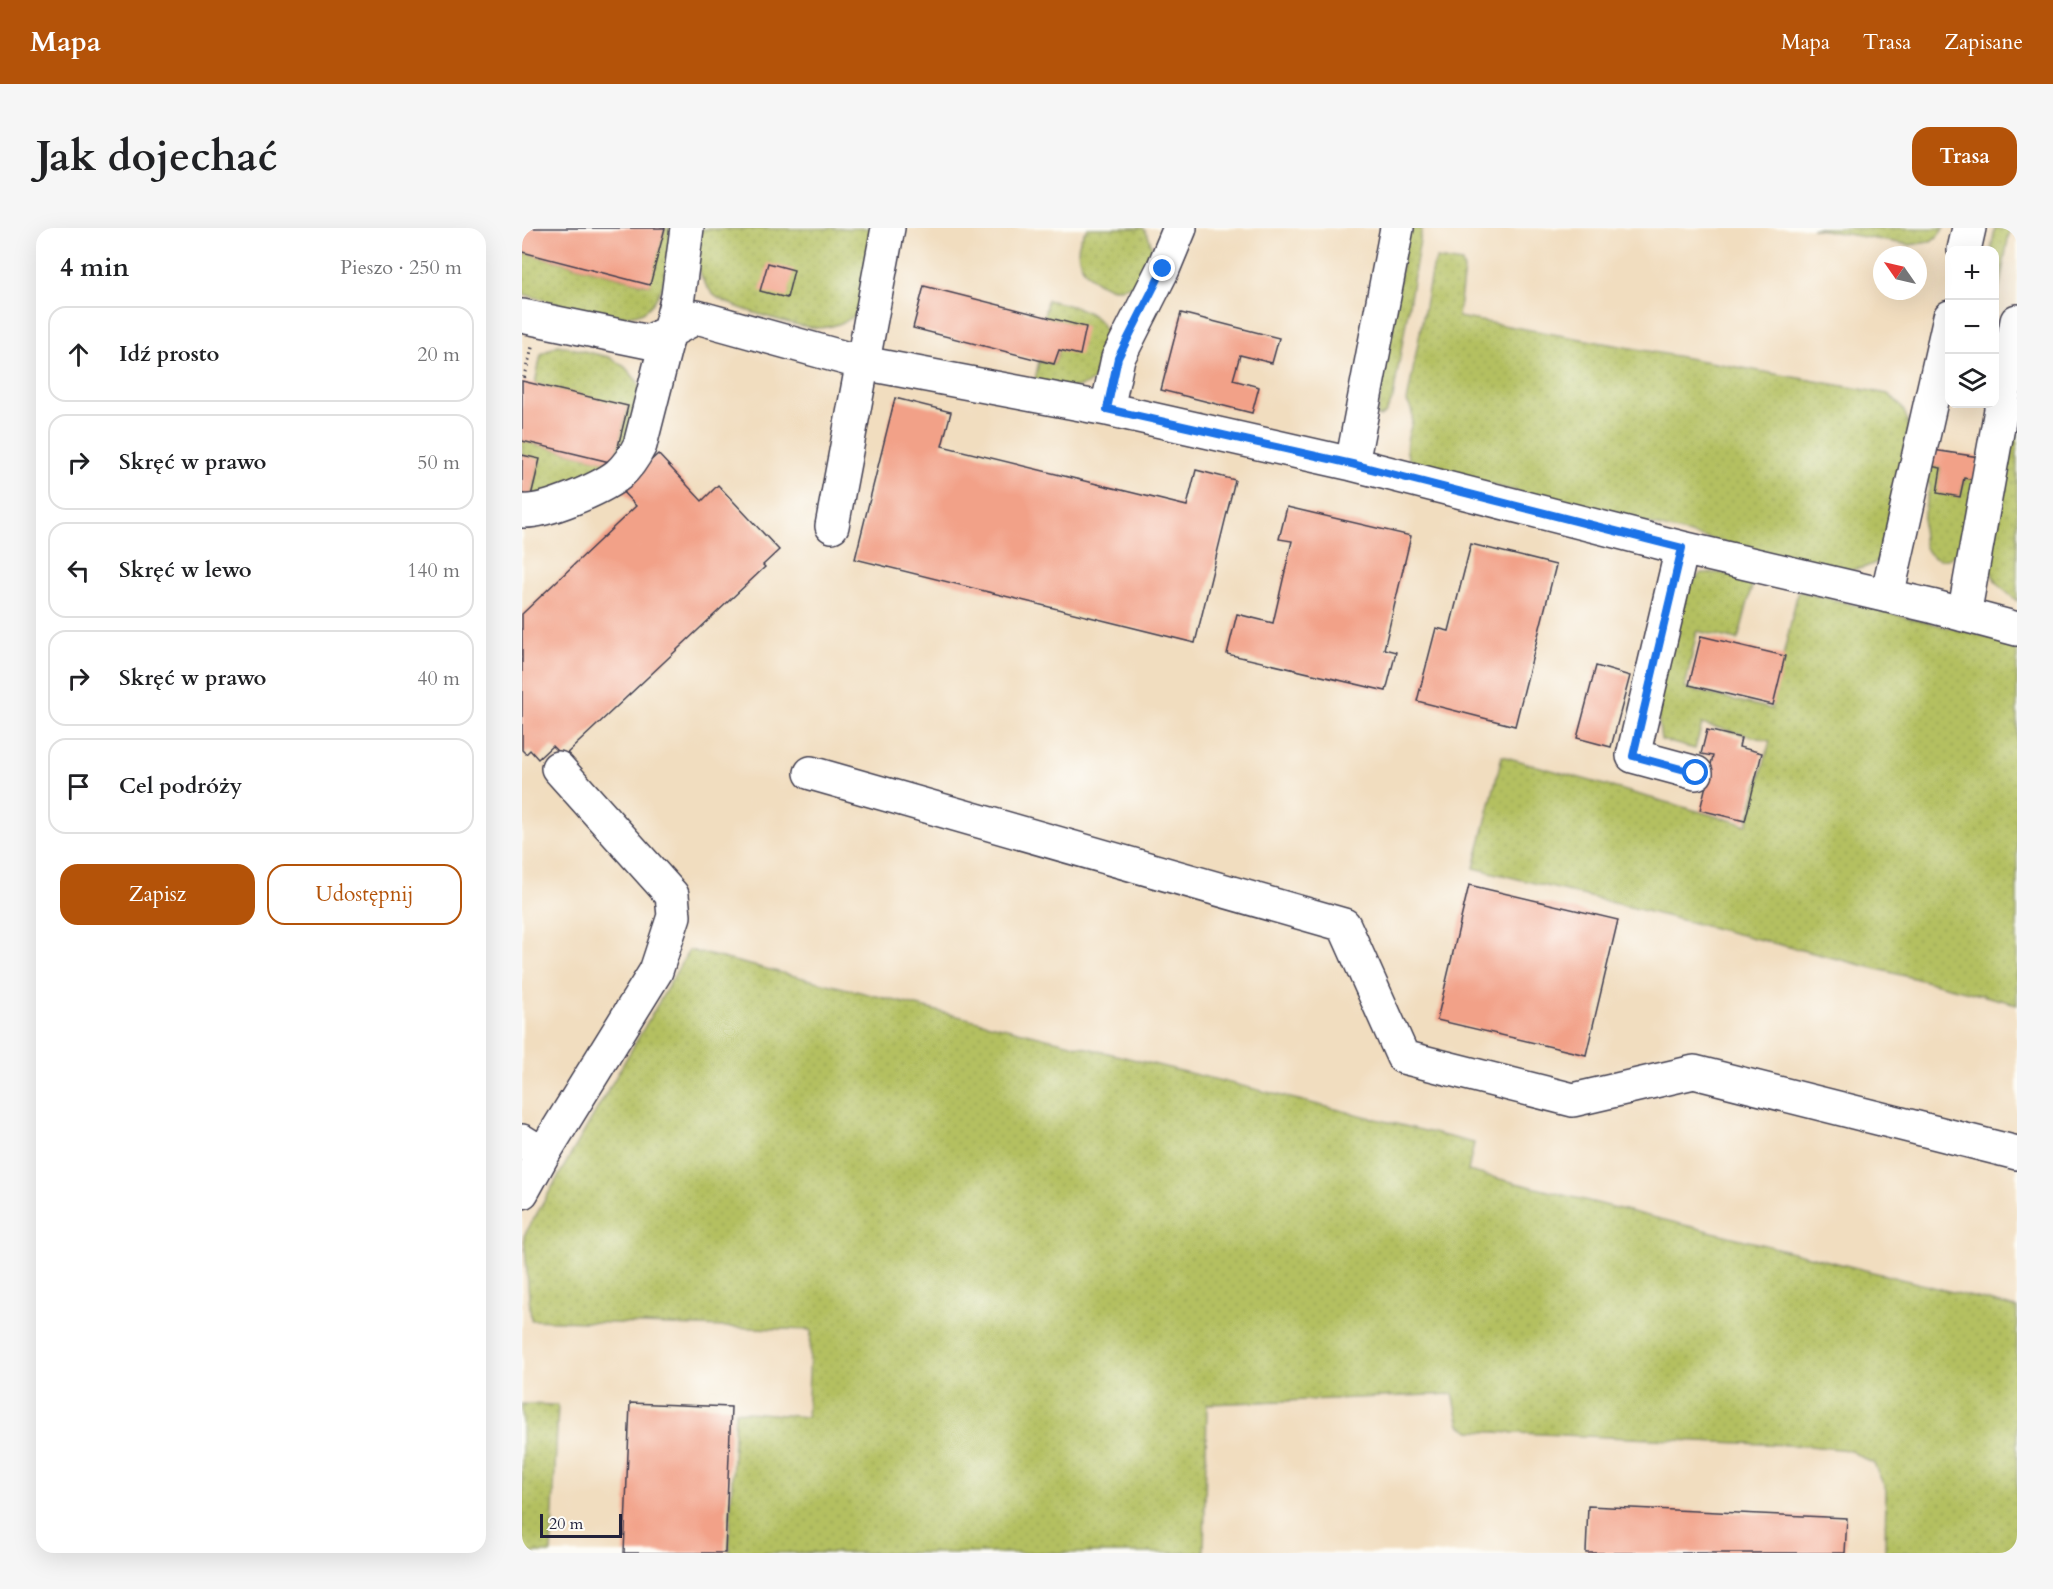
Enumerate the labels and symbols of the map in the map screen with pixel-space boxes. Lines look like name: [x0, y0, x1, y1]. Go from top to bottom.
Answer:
north arrow: [1873, 246, 1927, 300]
route end: [1149, 255, 1175, 281]
route start: [1682, 759, 1708, 785]
scale bar: [540, 1511, 622, 1538]

